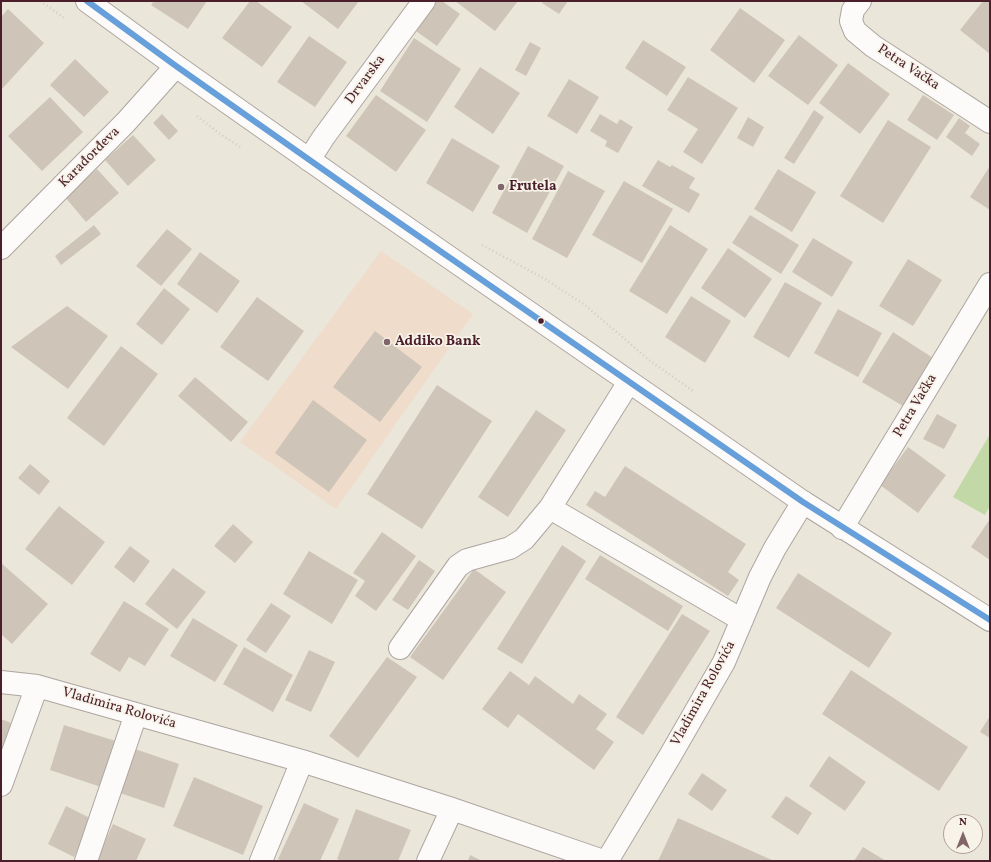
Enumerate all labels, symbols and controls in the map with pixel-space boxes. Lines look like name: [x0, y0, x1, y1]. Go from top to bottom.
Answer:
street label: Petra Vačka: [874, 42, 942, 94]
street label: Drvarska: [342, 52, 390, 108]
street label: Karađorđeva: [56, 124, 124, 192]
place label: Frutela: [509, 179, 557, 195]
marker: Frutela: [496, 182, 506, 192]
unlabelled marker: [536, 316, 546, 326]
place label: Addiko Bank: [395, 334, 480, 350]
marker: Addiko Bank: [382, 337, 392, 347]
street label: Petra Vačka: [891, 371, 941, 441]
street label: Vladimira Rolovića: [668, 638, 740, 750]
street label: Vladimira Rolovića: [60, 685, 178, 733]
north arrow: [943, 814, 983, 854]
text: N: [959, 815, 967, 830]

